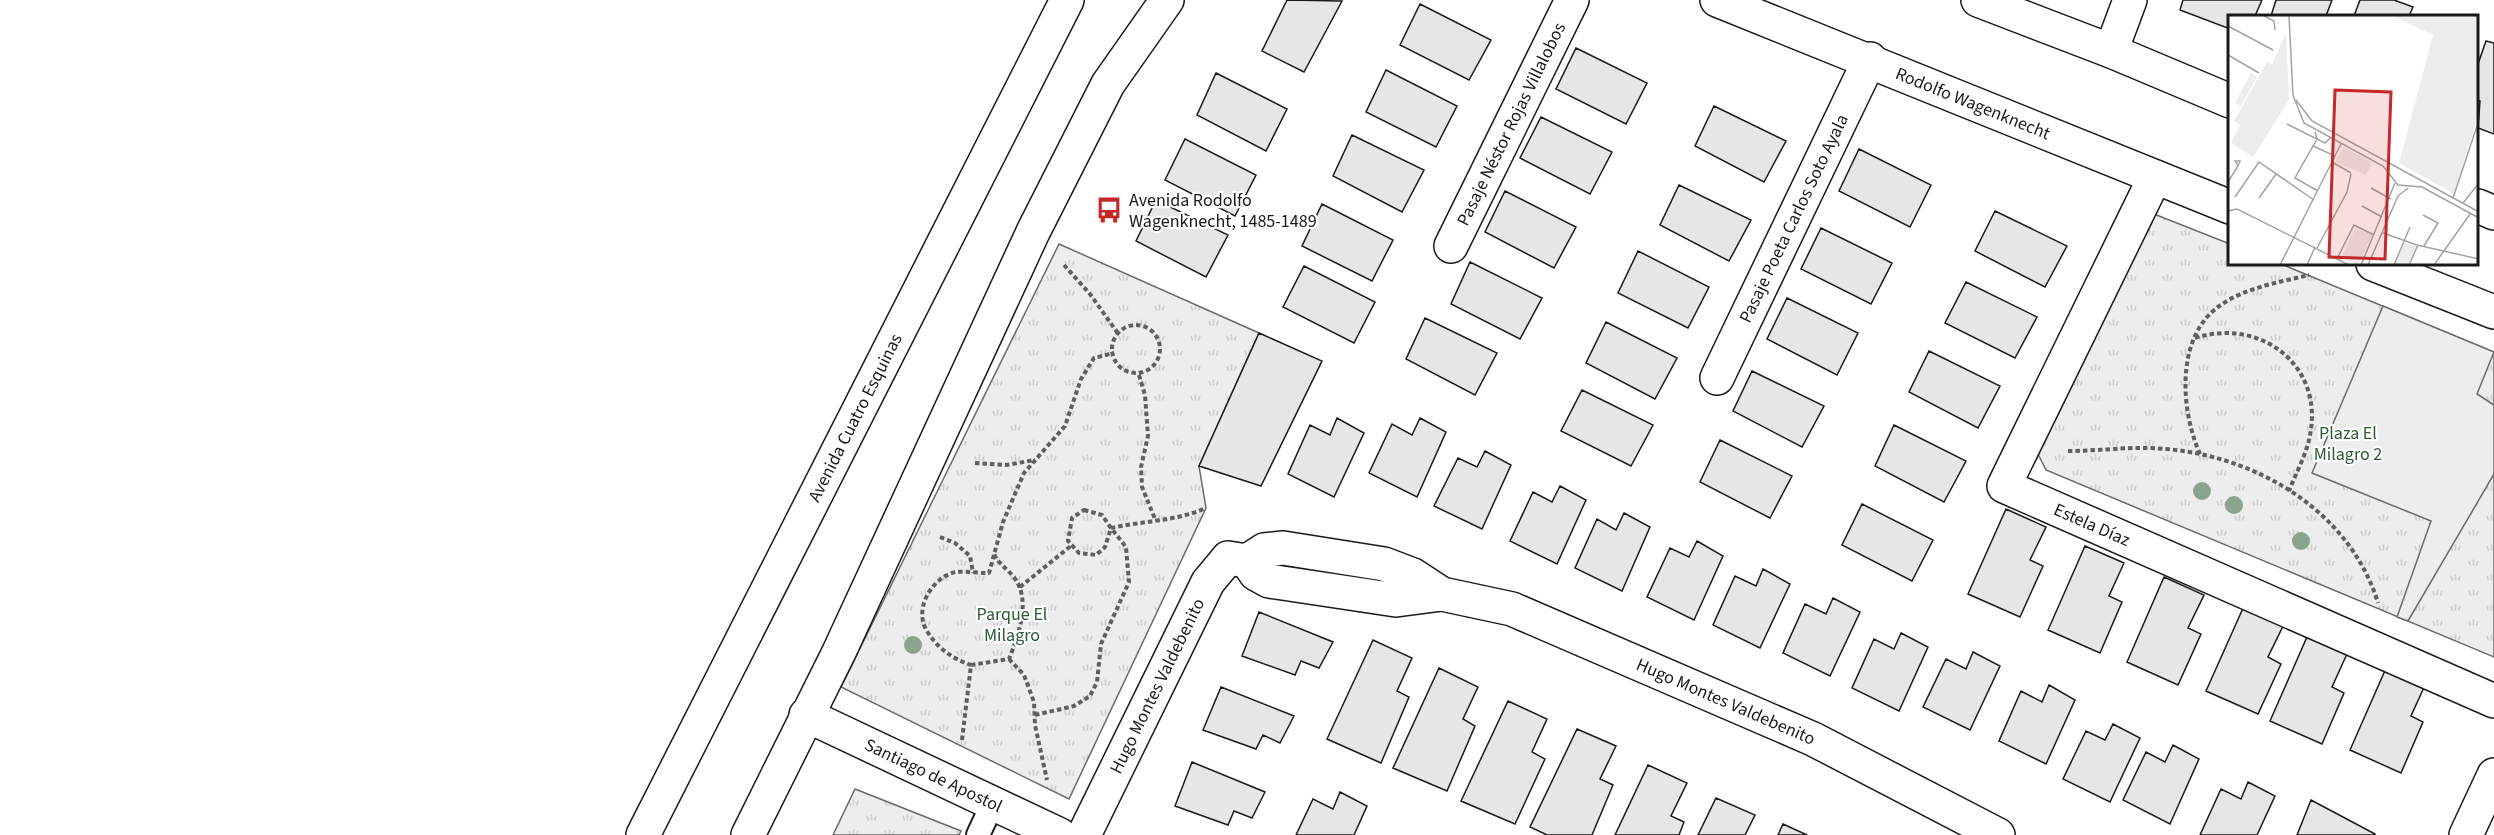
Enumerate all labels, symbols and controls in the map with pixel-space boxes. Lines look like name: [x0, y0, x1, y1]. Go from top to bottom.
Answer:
inset map: [2228, 15, 2479, 266]
street label: Pasaje Néstor Rojas Villalobos: [1451, 18, 1572, 230]
street label: Rodolfo Wagenknecht: [1892, 61, 2054, 146]
street label: Pasaje Poeta Carlos Soto Ayala: [1733, 110, 1855, 327]
place label: Avenida Rodolfo Wagenknecht, 1485-1489: [1129, 188, 1317, 234]
bus stop icon: Avenida Rodolfo Wagenknecht, 1485-1489: [1094, 195, 1124, 225]
street label: Avenida Cuatro Esquinas: [802, 329, 909, 507]
park label: Plaza El Milagro 2: [2314, 421, 2382, 467]
street label: Estela Díaz: [2050, 497, 2134, 553]
street label: Hugo Montes Valdebenito: [1104, 594, 1211, 778]
park label: Parque El Milagro: [977, 602, 1047, 648]
street label: Hugo Montes Valdebenito: [1632, 652, 1819, 751]
street label: Santiago de Apostol: [860, 732, 1006, 819]

